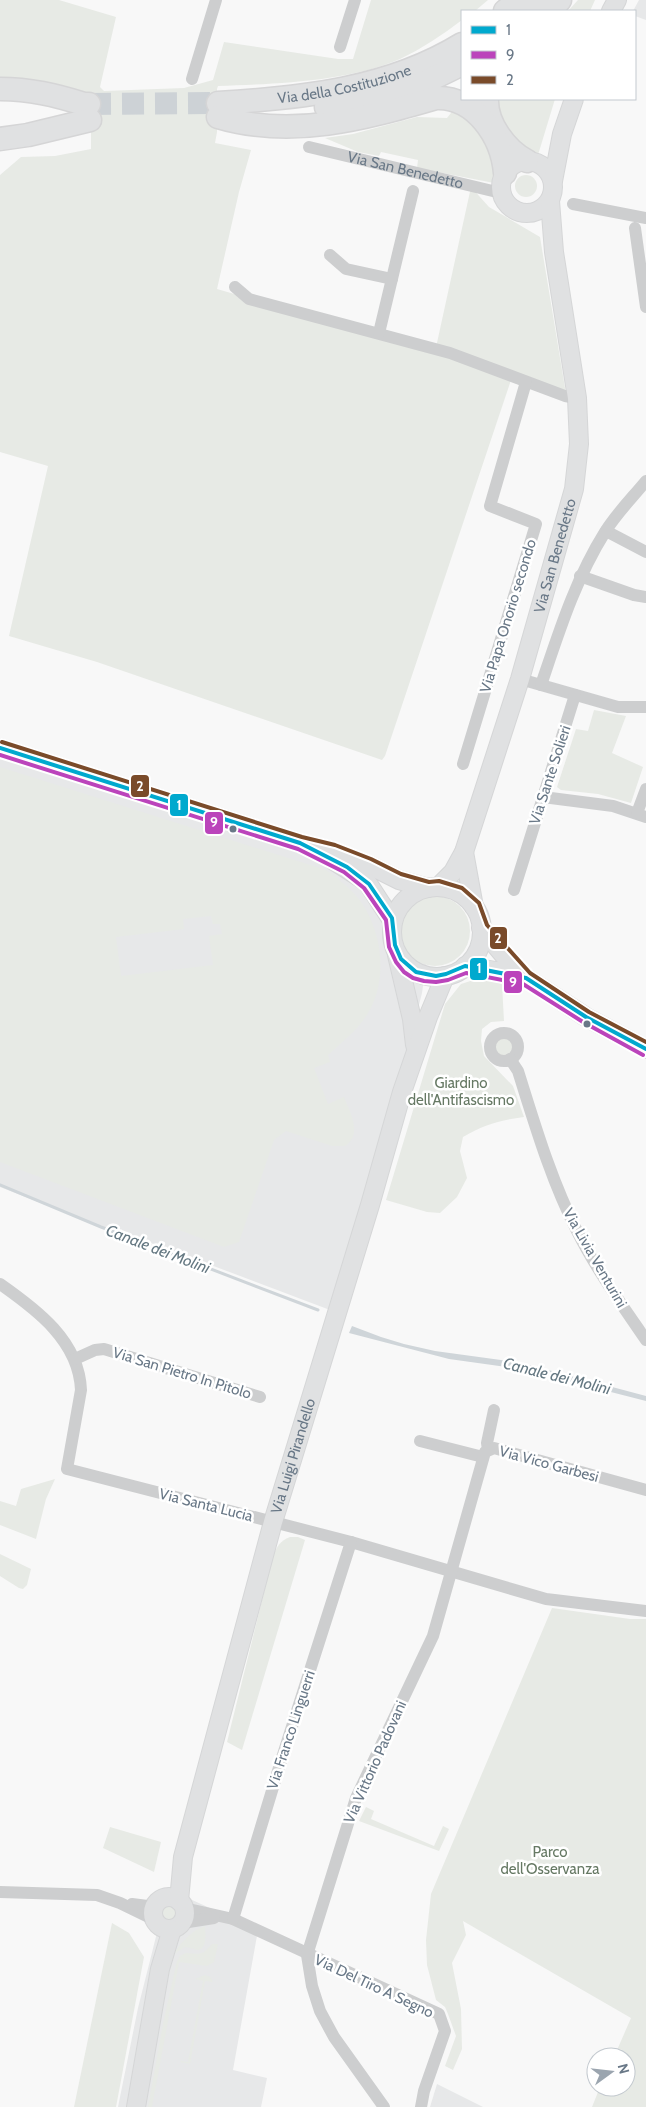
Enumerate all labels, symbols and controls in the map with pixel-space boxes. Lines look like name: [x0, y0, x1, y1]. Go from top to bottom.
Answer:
legend: [461, 10, 636, 100]
text: 1: [506, 21, 511, 39]
text: 9: [506, 46, 515, 64]
street label: Via della Costituzione: [277, 61, 414, 107]
text: 2: [506, 71, 514, 89]
street label: Via San Benedetto: [346, 148, 465, 193]
street label: Via San Benedetto: [530, 496, 580, 615]
street label: Via Papa Onorio secondo: [476, 537, 540, 695]
street label: Via Sante Solieri: [525, 723, 575, 827]
line badge: 2: [130, 774, 150, 798]
text: 2: [136, 777, 144, 795]
line badge: 1: [169, 793, 189, 817]
text: 1: [176, 796, 182, 814]
line badge: 9: [204, 811, 224, 835]
text: 9: [210, 813, 218, 831]
unlabelled marker: [228, 824, 238, 834]
line badge: 2: [489, 926, 508, 950]
text: 2: [494, 929, 502, 947]
line badge: 1: [469, 957, 488, 981]
text: 1: [476, 959, 482, 977]
line badge: 9: [503, 970, 523, 994]
text: 9: [509, 973, 517, 991]
unlabelled marker: [582, 1019, 592, 1029]
park label: Giardino dell'Antifascismo: [408, 1074, 514, 1109]
street label: Via Livia Venturini: [559, 1205, 631, 1311]
water label: Canale dei Molini: [103, 1220, 213, 1278]
street label: Via San Pietro In Pitolo: [111, 1343, 253, 1403]
water label: Canale dei Molini: [501, 1353, 613, 1399]
street label: Via Luigi Pirandello: [267, 1396, 319, 1516]
street label: Via Vico Garbesi: [497, 1442, 601, 1486]
street label: Via Santa Lucia: [157, 1485, 255, 1526]
street label: Via Franco Linguerri: [263, 1668, 319, 1792]
street label: Via Vittorio Padovani: [340, 1698, 410, 1826]
park label: Parco dell'Osservanza: [501, 1843, 600, 1878]
street label: Via Del Tiro A Segno: [312, 1951, 436, 2021]
north arrow: [586, 2047, 636, 2097]
text: N: [614, 2062, 634, 2076]

